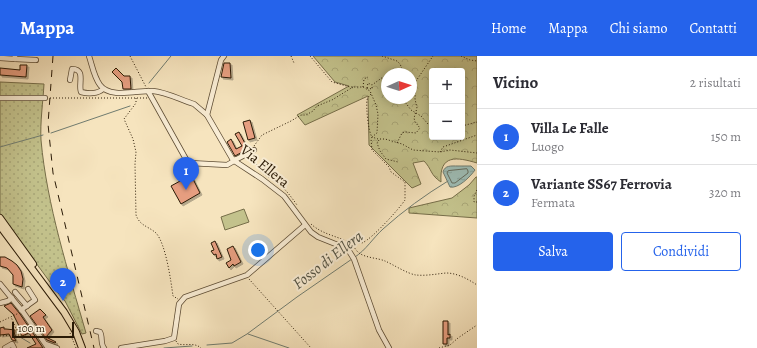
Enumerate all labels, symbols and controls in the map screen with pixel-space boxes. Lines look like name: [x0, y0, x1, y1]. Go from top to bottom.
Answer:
text: Mappa: [20, 15, 75, 41]
text: Home: [491, 19, 526, 38]
text: Mappa: [548, 19, 588, 38]
text: Chi siamo: [610, 19, 668, 38]
text: Contatti: [690, 19, 737, 38]
north arrow: [381, 68, 417, 104]
map controls: [429, 68, 465, 140]
button: +: [429, 68, 465, 104]
text: Vicino: [493, 71, 538, 94]
text: 2 risultati: [690, 74, 741, 91]
button: −: [429, 104, 465, 140]
text: Villa Le Falle: [531, 118, 609, 138]
text: 1: [504, 128, 508, 145]
text: 150 m: [711, 128, 741, 145]
text: Luogo: [531, 138, 564, 155]
street label: Via Ellera: [235, 139, 294, 192]
pin: 1: [173, 157, 199, 190]
text: Variante SS67 Ferrovia: [531, 174, 672, 194]
text: 2: [503, 184, 509, 201]
text: 320 m: [709, 184, 741, 201]
text: Fermata: [531, 194, 575, 211]
water label: Fosso di Ellera: [288, 225, 368, 294]
button: Salva: [493, 232, 613, 271]
button: Condividi: [621, 232, 741, 271]
your location: [248, 240, 268, 260]
pin: 2: [50, 268, 76, 301]
scale bar: [12, 320, 74, 339]
text: 100 m: [18, 321, 45, 336]

